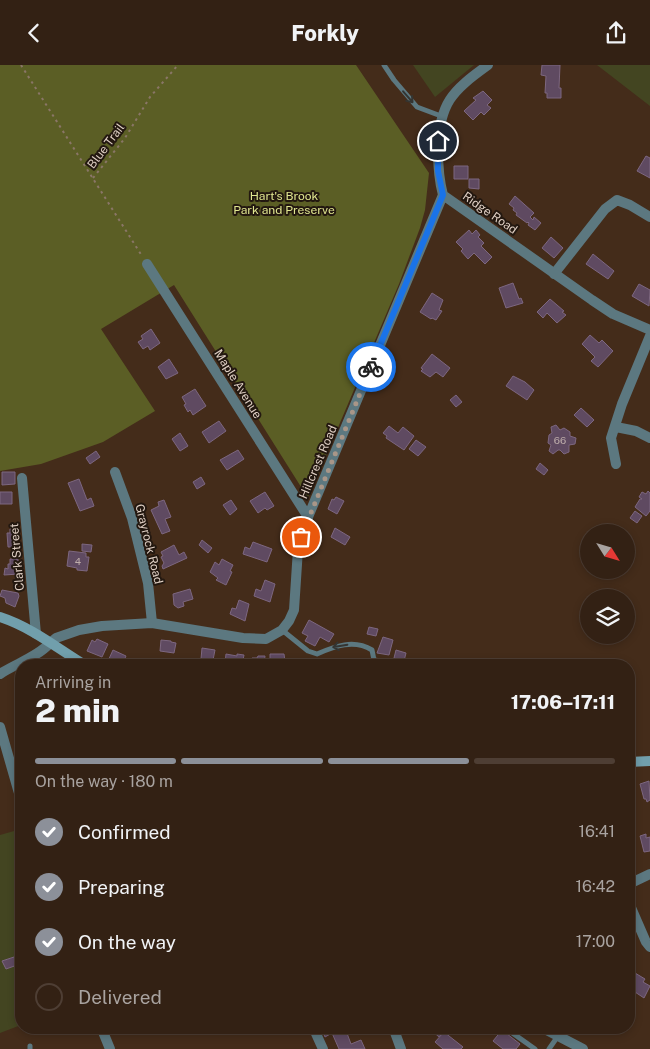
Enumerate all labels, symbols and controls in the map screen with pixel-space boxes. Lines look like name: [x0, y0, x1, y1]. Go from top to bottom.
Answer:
icon: back: [20, 19, 48, 47]
icon: share: [602, 19, 630, 47]
text: Forkly: [291, 20, 359, 46]
one-way arrow: [402, 90, 414, 103]
street label: Blue Trail: [85, 120, 128, 171]
pin: [417, 120, 459, 162]
icon: home: [424, 127, 452, 155]
park label: Hart's Brook Park and Preserve: [233, 189, 335, 217]
street label: Ridge Road: [460, 189, 520, 237]
courier: [346, 342, 396, 392]
street label: Maple Avenue: [211, 347, 265, 421]
icon: bike: [357, 353, 385, 381]
street label: Hillcrest Road: [296, 423, 340, 501]
house number: 66: [554, 434, 566, 446]
street label: Grayrock Road: [132, 503, 166, 585]
pin: [280, 516, 322, 558]
street label: Clark Street: [7, 522, 27, 591]
icon: bag: [287, 523, 315, 551]
north arrow: [580, 524, 635, 579]
map controls: [580, 524, 635, 644]
house number: 4: [75, 555, 81, 567]
button: layers: [580, 589, 635, 644]
one-way arrow: [333, 641, 349, 651]
text: Arriving in: [35, 673, 111, 692]
text: 17:06–17:11: [511, 691, 615, 713]
text: 2 min: [35, 692, 120, 729]
text: On the way · 180 m: [35, 772, 173, 791]
icon: check: [35, 818, 63, 846]
text: Confirmed: [78, 821, 171, 843]
text: 16:41: [578, 822, 615, 841]
icon: check: [35, 873, 63, 901]
text: Preparing: [78, 876, 165, 898]
text: 16:42: [575, 877, 615, 896]
icon: check: [35, 928, 63, 956]
text: On the way: [78, 931, 176, 953]
text: 17:00: [576, 932, 615, 951]
text: Delivered: [78, 986, 162, 1008]

